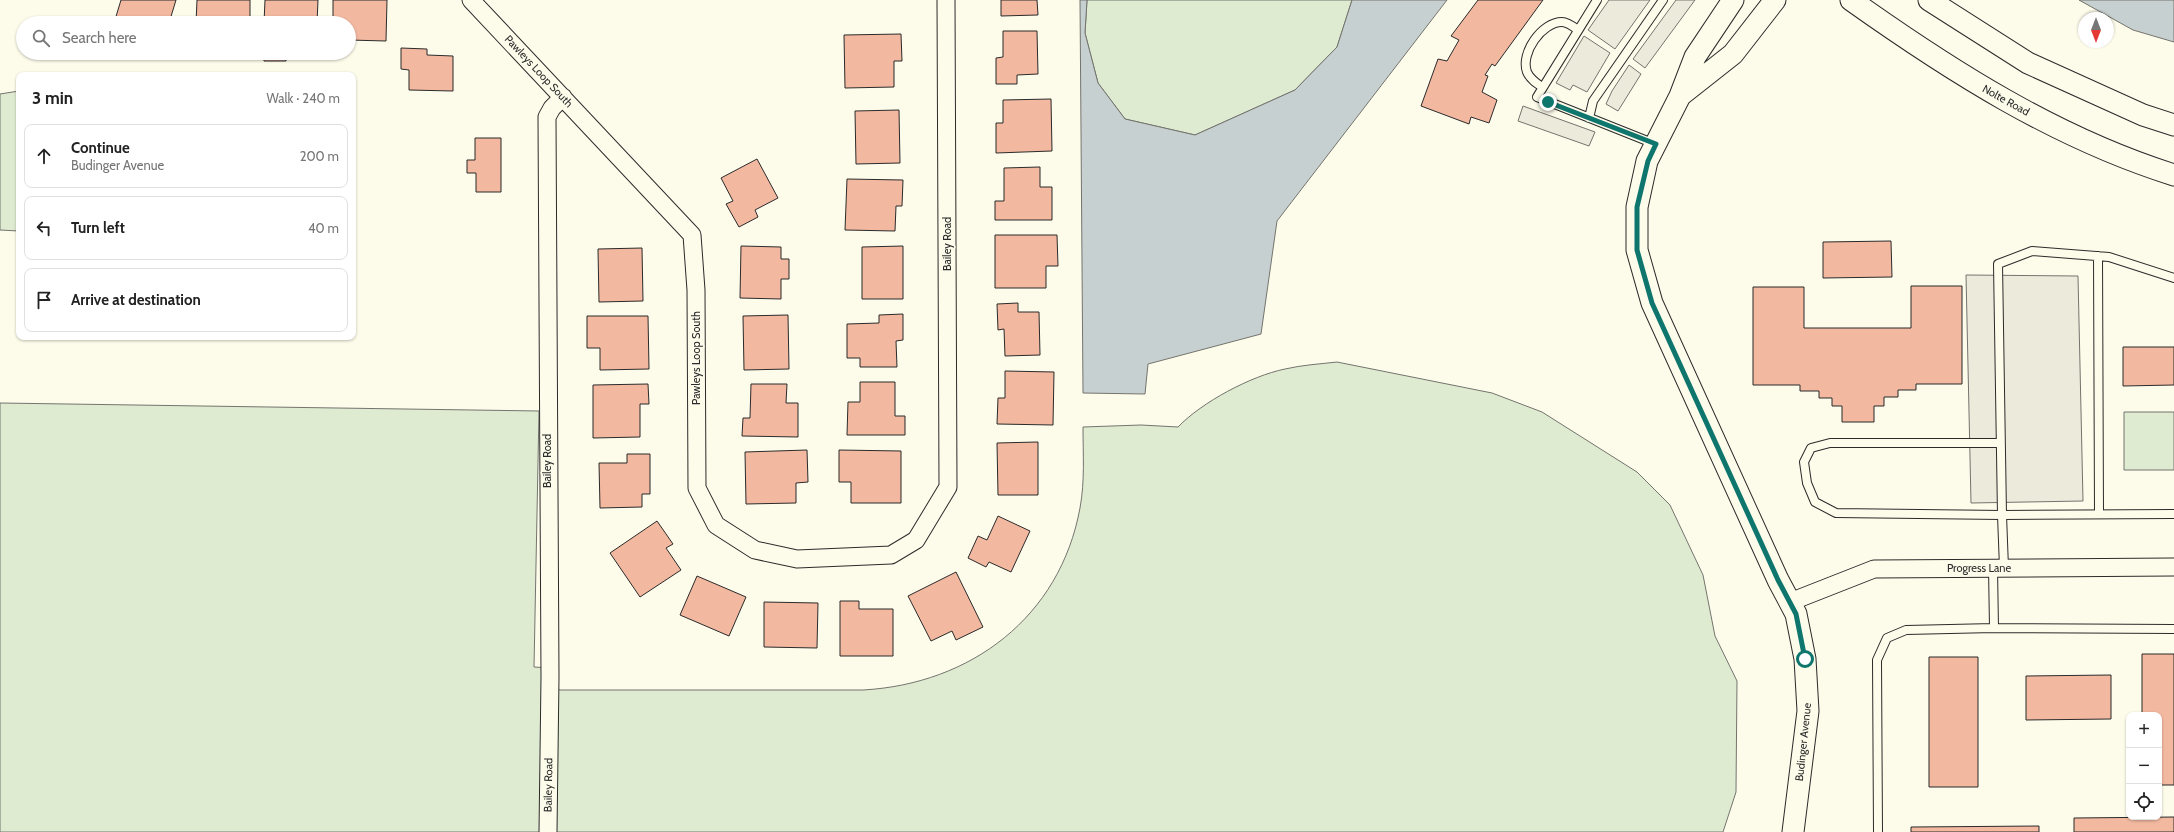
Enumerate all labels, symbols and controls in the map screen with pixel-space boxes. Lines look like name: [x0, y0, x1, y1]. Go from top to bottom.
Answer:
north arrow: [2078, 12, 2114, 48]
search box: [16, 16, 356, 60]
icon: search: [30, 27, 52, 49]
text: Search here: [62, 29, 137, 47]
street label: Pawleys Loop South: [502, 32, 576, 110]
street label: Nolte Road: [1980, 81, 2032, 119]
text: 3 min: [32, 88, 73, 108]
text: Walk · 240 m: [266, 90, 340, 106]
route end: [1539, 93, 1557, 111]
text: Continue: [71, 139, 130, 157]
icon: ahead: [33, 145, 55, 167]
text: 200 m: [300, 148, 339, 164]
text: Budinger Avenue: [71, 157, 164, 173]
icon: left: [33, 217, 55, 239]
street label: Bailey Road: [940, 217, 954, 271]
text: Turn left: [71, 219, 125, 237]
text: 40 m: [308, 220, 339, 236]
icon: arrive: [33, 289, 55, 311]
text: Arrive at destination: [71, 291, 201, 309]
street label: Pawleys Loop South: [689, 311, 703, 405]
street label: Bailey Road: [540, 434, 554, 488]
street label: Progress Lane: [1947, 561, 2011, 575]
route start: [1796, 650, 1814, 668]
street label: Budinger Avenue: [1792, 702, 1814, 782]
map controls: [2126, 712, 2162, 820]
button: +: [2126, 712, 2162, 748]
button: −: [2126, 748, 2162, 784]
street label: Bailey Road: [541, 758, 555, 812]
button: locate: [2126, 784, 2162, 820]

